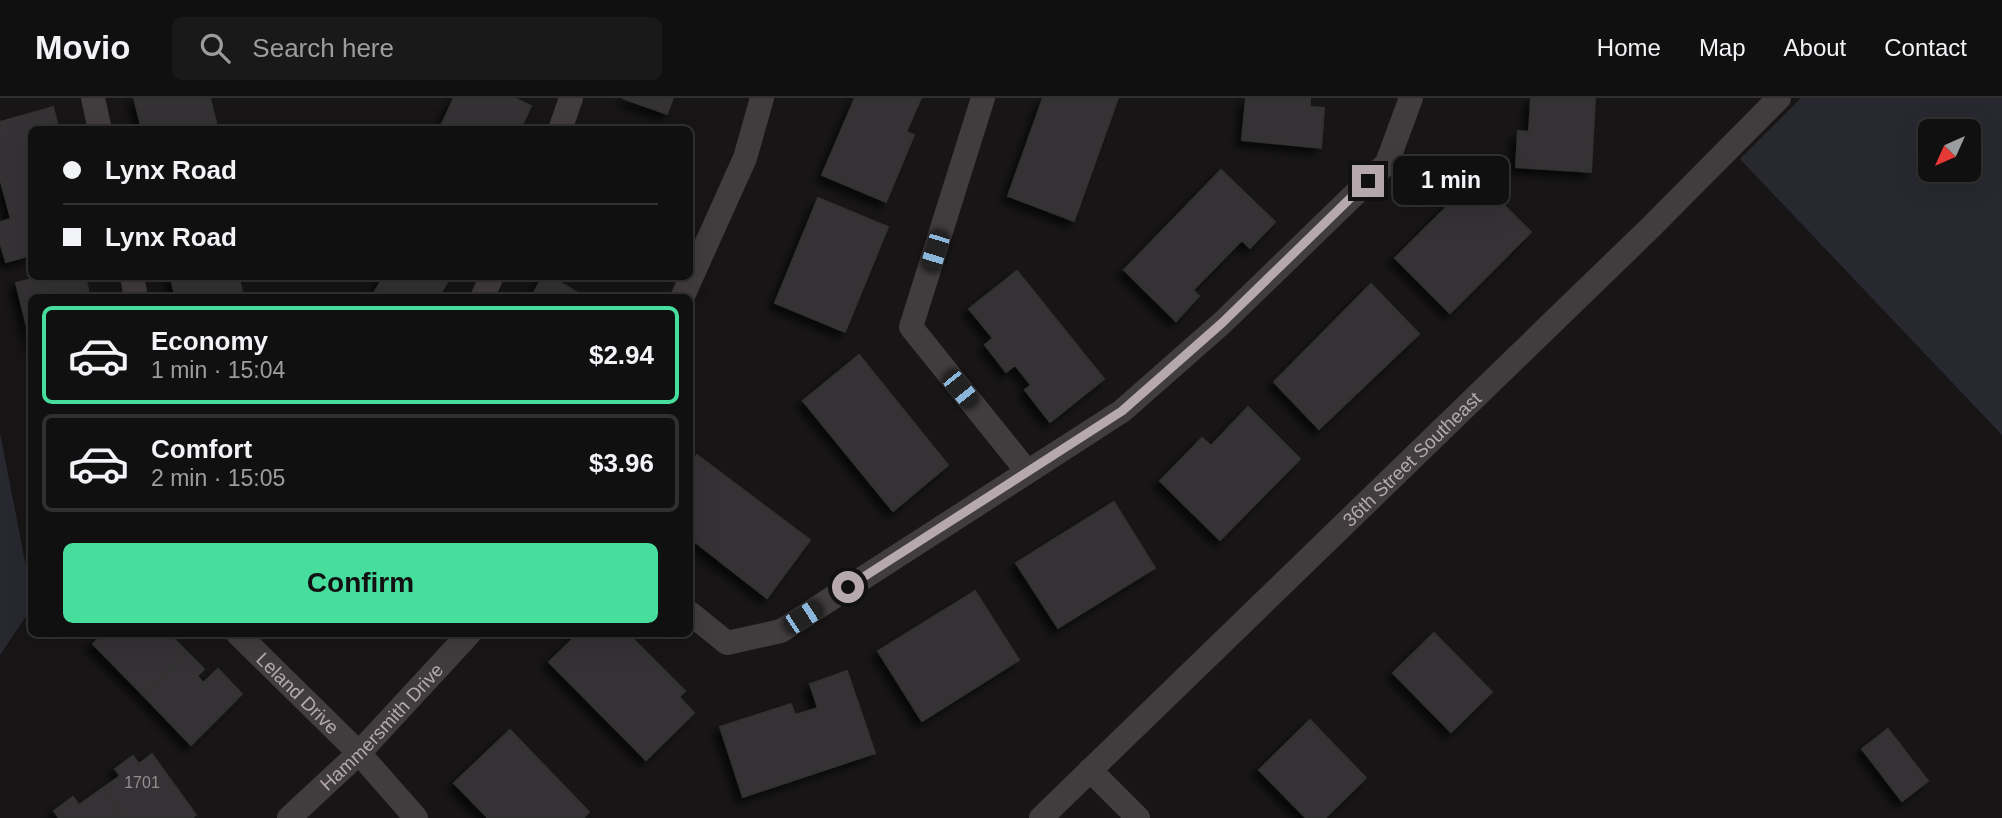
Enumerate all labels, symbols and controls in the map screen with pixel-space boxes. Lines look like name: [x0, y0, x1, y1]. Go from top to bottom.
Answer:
search box: [172, 17, 662, 80]
text: Movio: [35, 29, 130, 66]
icon: search: [196, 29, 234, 67]
text: Search here: [252, 33, 394, 63]
text: Home: [1597, 34, 1661, 61]
text: Map: [1699, 34, 1746, 61]
text: About: [1784, 34, 1846, 61]
text: Contact: [1884, 34, 1967, 61]
north arrow: [1918, 119, 1981, 182]
map controls: [1918, 119, 1981, 182]
text: Lynx Road: [105, 155, 237, 185]
callout: 1 min: [1392, 156, 1508, 206]
route end: [1352, 165, 1384, 197]
text: 1 min: [1421, 167, 1481, 193]
text: Lynx Road: [105, 222, 237, 252]
car: [919, 228, 952, 274]
icon: car: [67, 324, 130, 387]
text: Economy: [151, 326, 268, 356]
text: $2.94: [589, 340, 654, 370]
text: 1 min · 15:04: [151, 357, 285, 383]
car: [939, 366, 982, 412]
street label: 36th Street Southeast: [1338, 387, 1485, 530]
icon: car: [67, 432, 130, 495]
text: Comfort: [151, 434, 252, 464]
text: $3.96: [589, 448, 654, 478]
text: 2 min · 15:05: [151, 465, 285, 491]
button: Confirm: [63, 543, 658, 623]
route start: [832, 571, 864, 603]
car: [780, 597, 827, 637]
street label: Leland Drive: [252, 648, 343, 738]
street label: Hammersmith Drive: [316, 659, 447, 794]
house number: 1701: [124, 774, 160, 791]

